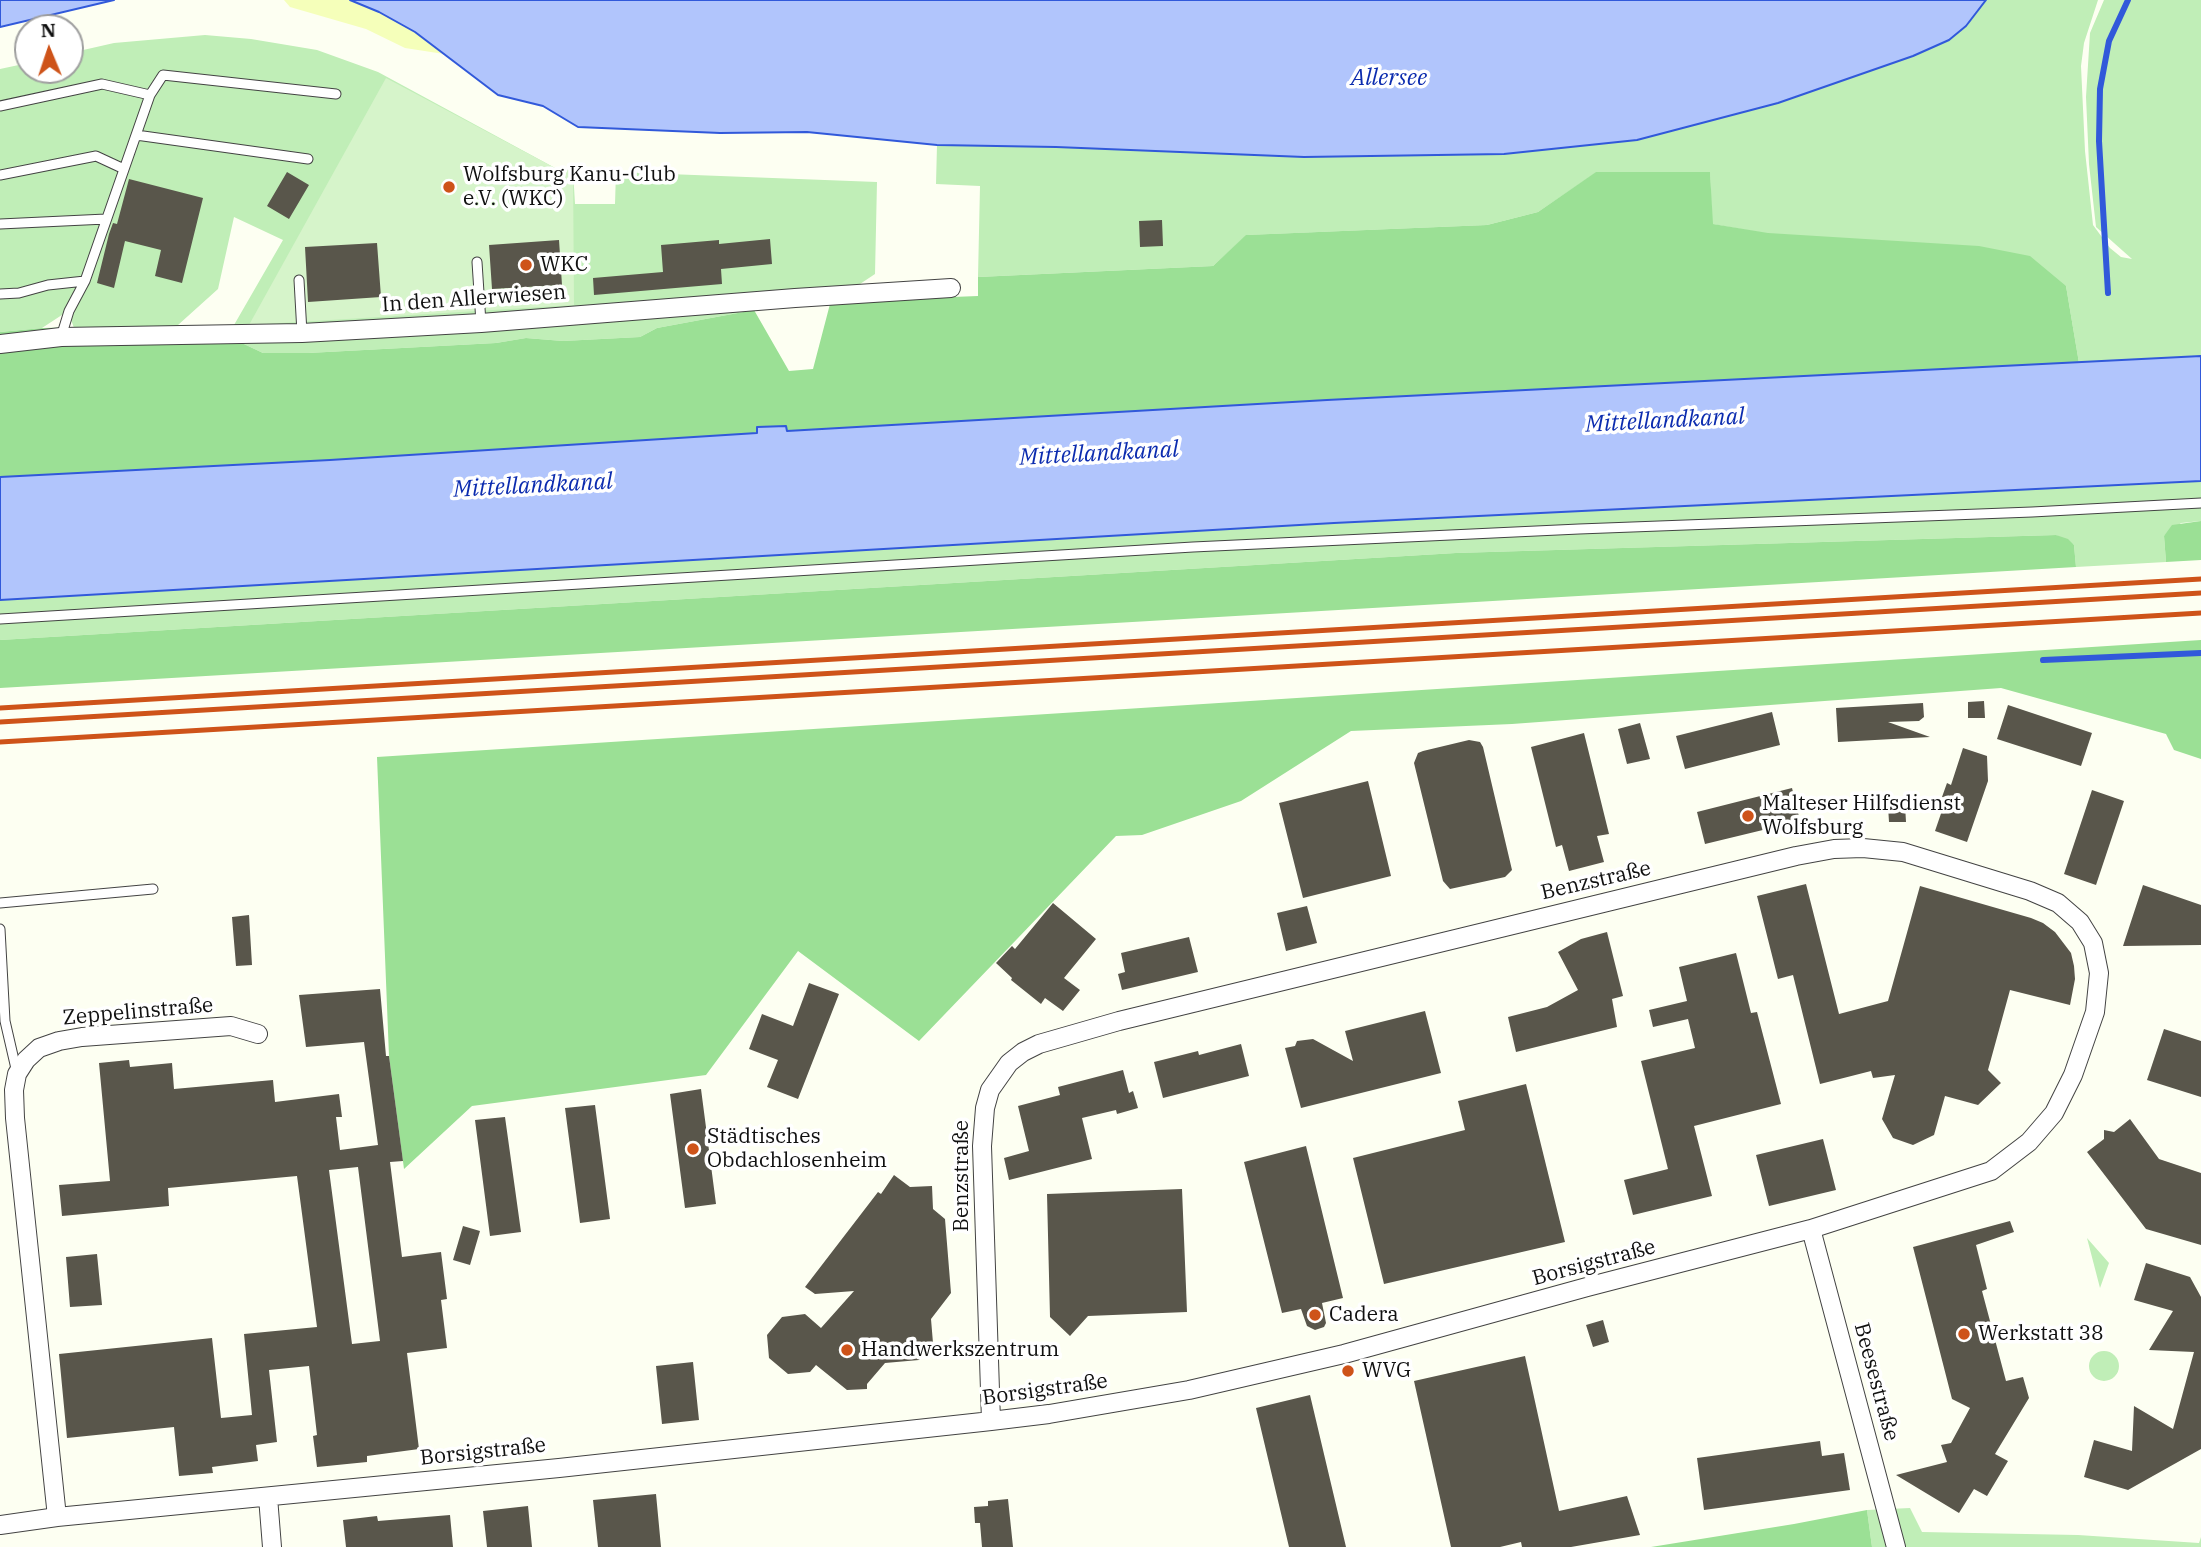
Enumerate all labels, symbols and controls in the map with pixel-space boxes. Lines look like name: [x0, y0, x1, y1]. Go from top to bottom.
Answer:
north arrow: [14, 14, 84, 84]
text: N: [40, 18, 56, 42]
water label: Allersee: [1351, 64, 1427, 92]
place label: Wolfsburg Kanu-Club e.V. (WKC): [463, 162, 676, 212]
marker: Wolfsburg Kanu-Club e.V. (WKC): [441, 179, 457, 195]
place label: WKC: [540, 252, 588, 278]
marker: WKC: [518, 257, 534, 273]
street label: In den Allerwiesen: [381, 280, 567, 318]
water label: Mittellandkanal: [1585, 403, 1745, 439]
water label: Mittellandkanal: [1019, 436, 1179, 472]
water label: Mittellandkanal: [453, 468, 613, 504]
place label: Malteser Hilfsdienst Wolfsburg: [1762, 791, 1961, 841]
marker: Malteser Hilfsdienst Wolfsburg: [1740, 808, 1756, 824]
street label: Benzstraße: [1539, 856, 1653, 906]
street label: Zeppelinstraße: [62, 993, 214, 1031]
street label: Benzstraße: [949, 1120, 975, 1232]
place label: Städtisches Obdachlosenheim: [707, 1124, 887, 1174]
marker: Städtisches Obdachlosenheim: [685, 1141, 701, 1157]
street label: Borsigstraße: [1530, 1234, 1658, 1292]
place label: Cadera: [1329, 1302, 1399, 1328]
marker: Cadera: [1307, 1307, 1323, 1323]
street label: Beesestraße: [1848, 1320, 1904, 1444]
place label: Werkstatt 38: [1978, 1321, 2104, 1347]
marker: Werkstatt 38: [1956, 1326, 1972, 1342]
place label: Handwerkszentrum: [861, 1337, 1059, 1363]
marker: Handwerkszentrum: [839, 1342, 855, 1358]
place label: WVG: [1362, 1358, 1411, 1384]
marker: WVG: [1340, 1363, 1356, 1379]
street label: Borsigstraße: [981, 1369, 1109, 1411]
street label: Borsigstraße: [419, 1433, 547, 1471]

